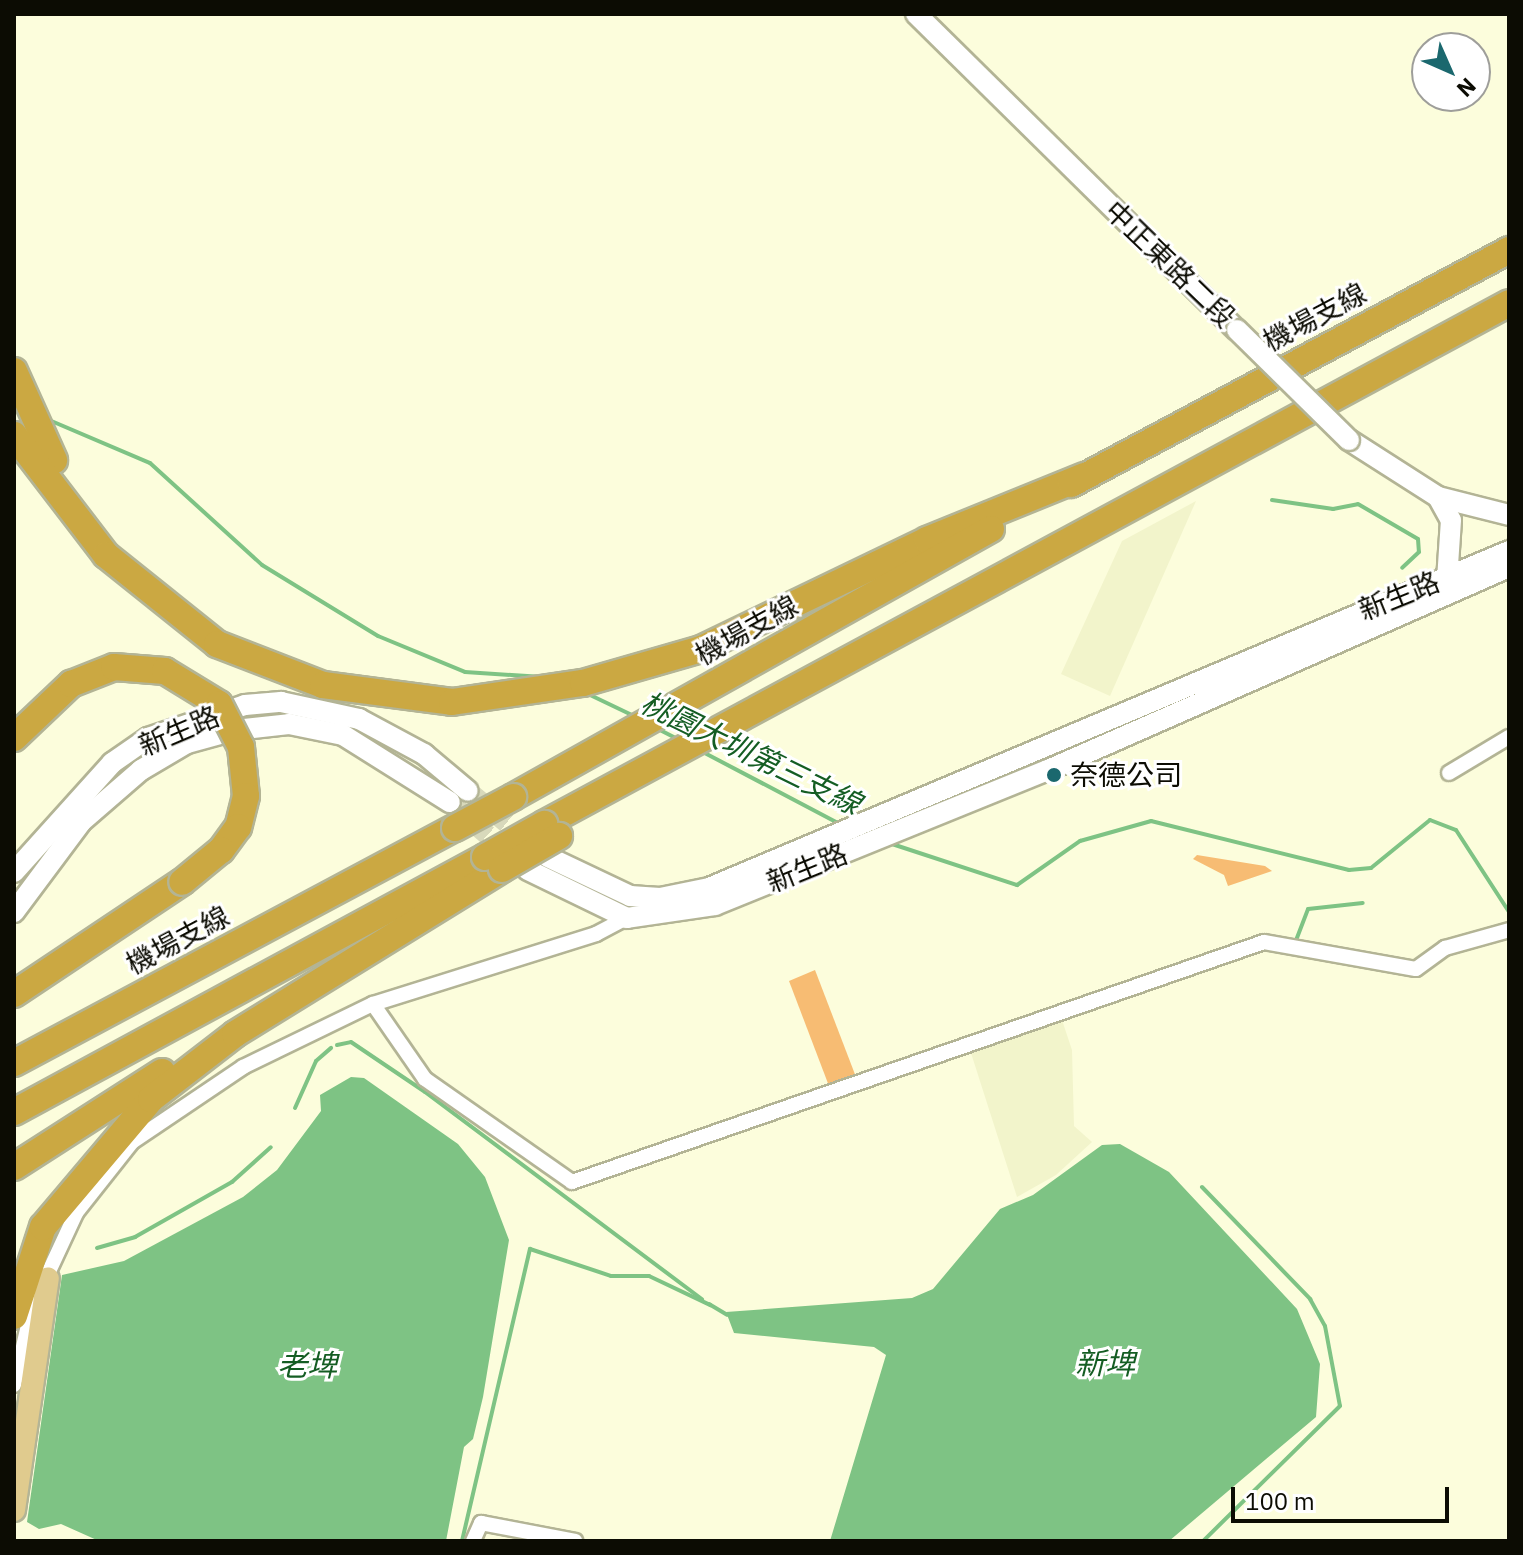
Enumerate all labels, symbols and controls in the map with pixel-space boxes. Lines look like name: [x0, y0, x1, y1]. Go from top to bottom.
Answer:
north arrow: [1411, 32, 1491, 112]
text: N: [1451, 72, 1483, 104]
street label: 中正東路二段: [1098, 194, 1242, 334]
street label: 機場支線: [1258, 276, 1372, 358]
street label: 新生路: [1354, 565, 1444, 627]
street label: 機場支線: [690, 588, 804, 672]
water label: 桃園大圳第三支線: [635, 684, 867, 822]
street label: 新生路: [134, 699, 224, 763]
place label: 奈德公司: [1070, 758, 1182, 792]
marker: 奈德公司: [1045, 766, 1063, 784]
street label: 新生路: [762, 837, 852, 899]
street label: 機場支線: [121, 899, 235, 981]
water label: 新埤: [1075, 1345, 1135, 1381]
water label: 老埤: [277, 1347, 337, 1383]
scale bar: [1235, 1471, 1453, 1521]
text: 100 m: [1245, 1485, 1315, 1517]

